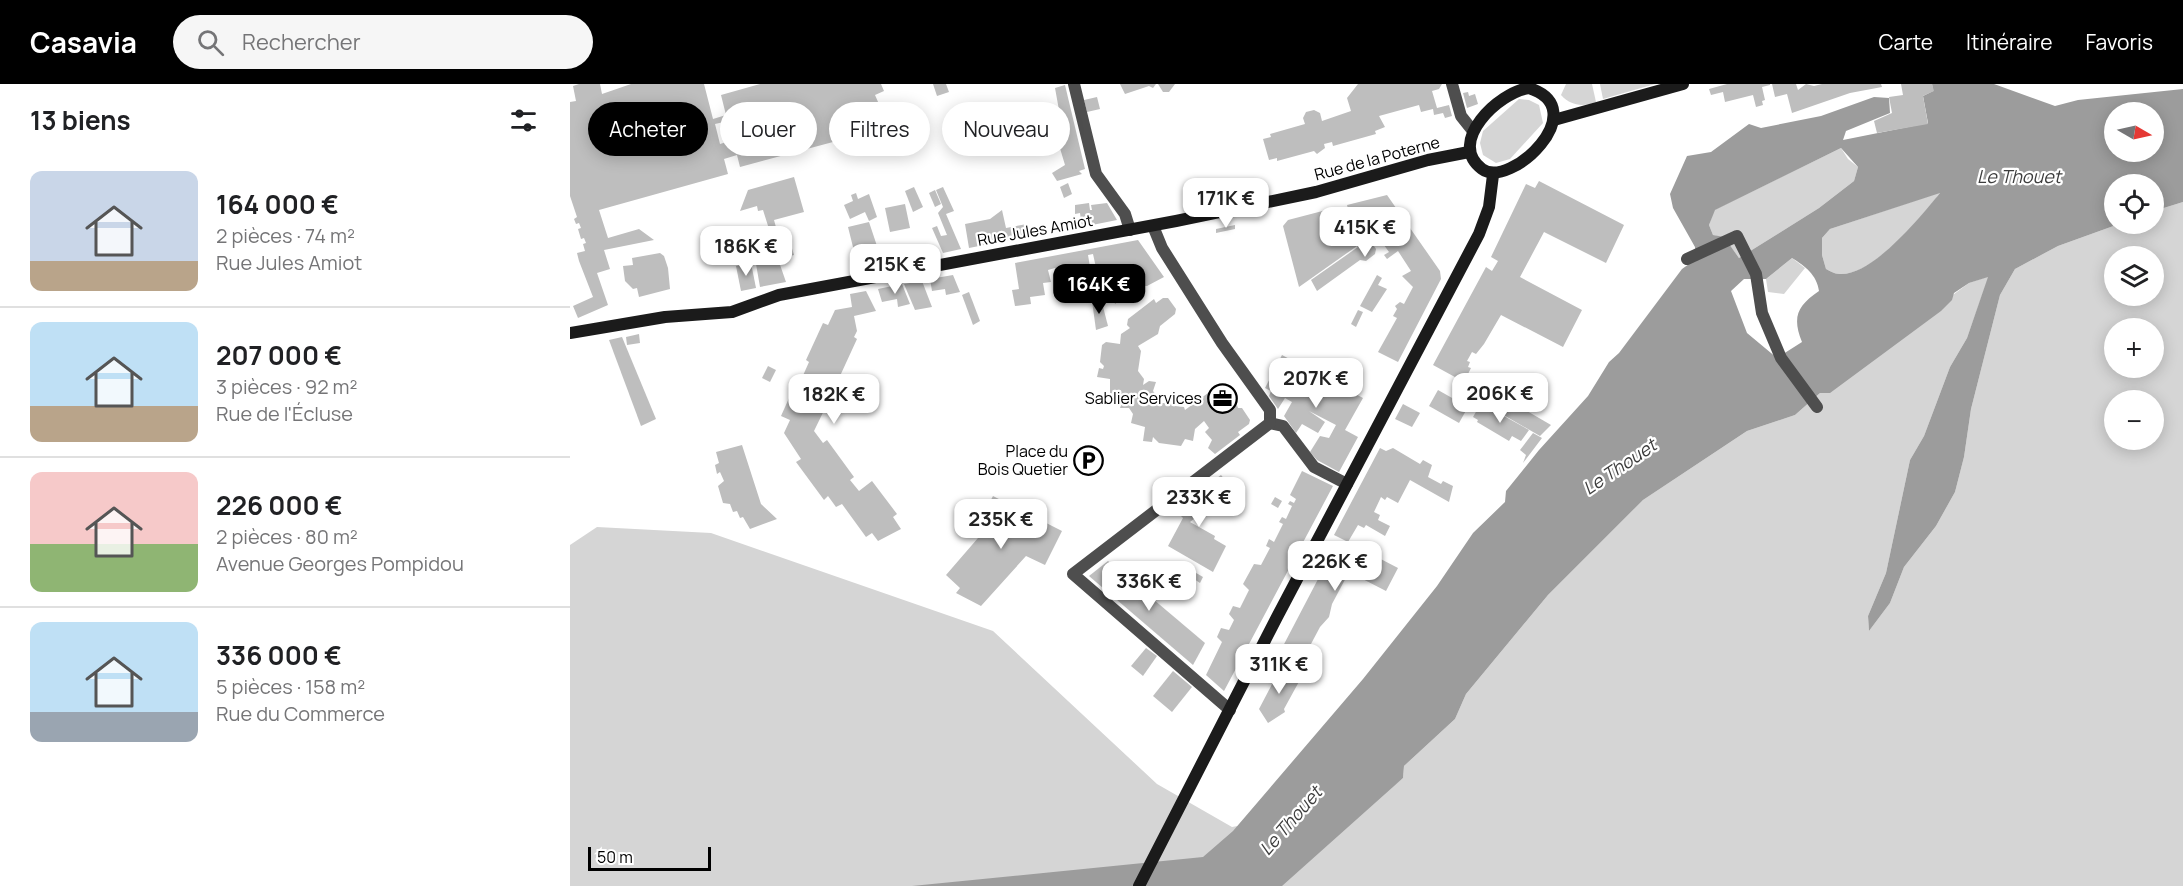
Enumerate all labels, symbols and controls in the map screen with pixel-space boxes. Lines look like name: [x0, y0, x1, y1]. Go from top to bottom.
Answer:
search box: [173, 15, 593, 69]
text: Casavia: [30, 23, 137, 61]
icon: search: [194, 26, 227, 59]
text: Rechercher: [242, 27, 361, 57]
text: Carte: [1879, 28, 1933, 56]
text: Itinéraire: [1966, 28, 2052, 56]
text: Favoris: [2085, 28, 2153, 56]
text: 13 biens: [30, 102, 131, 138]
chip: Acheter: [588, 102, 708, 156]
chip: Louer: [720, 102, 817, 156]
chip: Filtres: [829, 102, 930, 156]
chip: Nouveau: [942, 102, 1070, 156]
north arrow: [2104, 102, 2164, 162]
map controls: [2104, 102, 2164, 450]
icon: filters: [507, 104, 540, 137]
street label: Rue de la Poterne: [1312, 131, 1442, 185]
water label: Le Thouet: [1977, 164, 2063, 188]
button: locate: [2104, 174, 2164, 234]
pin: 171K €: [1177, 178, 1275, 229]
text: 171K €: [1197, 184, 1255, 211]
text: 164 000 €: [216, 186, 339, 222]
icon: home: [78, 195, 150, 267]
pin: 415K €: [1316, 207, 1414, 258]
street label: Rue Jules Amiot: [975, 209, 1095, 251]
text: 415K €: [1334, 213, 1396, 240]
text: 2 pièces · 74 m²: [216, 222, 355, 249]
pin: 186K €: [697, 226, 795, 277]
text: 186K €: [714, 232, 778, 259]
pin: 215K €: [846, 244, 944, 295]
button: layers: [2104, 246, 2164, 306]
text: Rue Jules Amiot: [216, 249, 362, 276]
text: 215K €: [864, 250, 926, 277]
pin: 164K €: [1050, 264, 1148, 315]
text: 164K €: [1067, 270, 1131, 297]
button: +: [2104, 318, 2164, 378]
text: 207 000 €: [216, 337, 342, 373]
icon: home: [78, 346, 150, 418]
pin: 207K €: [1267, 358, 1365, 409]
text: 207K €: [1283, 364, 1349, 391]
text: 3 pièces · 92 m²: [216, 373, 358, 400]
pin: 206K €: [1451, 373, 1549, 424]
pin: 182K €: [785, 374, 883, 425]
text: 206K €: [1466, 379, 1534, 406]
text: 182K €: [802, 380, 866, 407]
office icon: Sablier Services: [1207, 382, 1239, 414]
place label: Sablier Services: [1085, 387, 1202, 409]
button: −: [2104, 390, 2164, 450]
text: Rue de l'Écluse: [216, 400, 353, 427]
water label: Le Thouet: [1578, 432, 1662, 500]
place label: Place du Bois Quetier: [978, 440, 1068, 480]
parking icon: Place du Bois Quetier: [1073, 444, 1105, 476]
pin: 233K €: [1150, 477, 1248, 528]
text: 233K €: [1166, 483, 1232, 510]
text: 226 000 €: [216, 487, 343, 523]
icon: home: [78, 496, 150, 568]
pin: 235K €: [952, 499, 1050, 550]
text: 235K €: [968, 505, 1034, 532]
text: 2 pièces · 80 m²: [216, 523, 358, 550]
pin: 226K €: [1286, 541, 1384, 592]
text: 226K €: [1302, 547, 1368, 574]
text: Avenue Georges Pompidou: [216, 550, 464, 577]
pin: 336K €: [1100, 561, 1198, 612]
text: 336K €: [1116, 567, 1182, 594]
text: 336 000 €: [216, 637, 342, 673]
pin: 311K €: [1230, 644, 1328, 695]
icon: home: [78, 646, 150, 718]
text: 311K €: [1249, 650, 1309, 677]
text: 5 pièces · 158 m²: [216, 673, 365, 700]
text: Rue du Commerce: [216, 700, 385, 727]
water label: Le Thouet: [1254, 779, 1328, 860]
scale bar: [588, 844, 711, 872]
text: 50 m: [597, 846, 633, 868]

